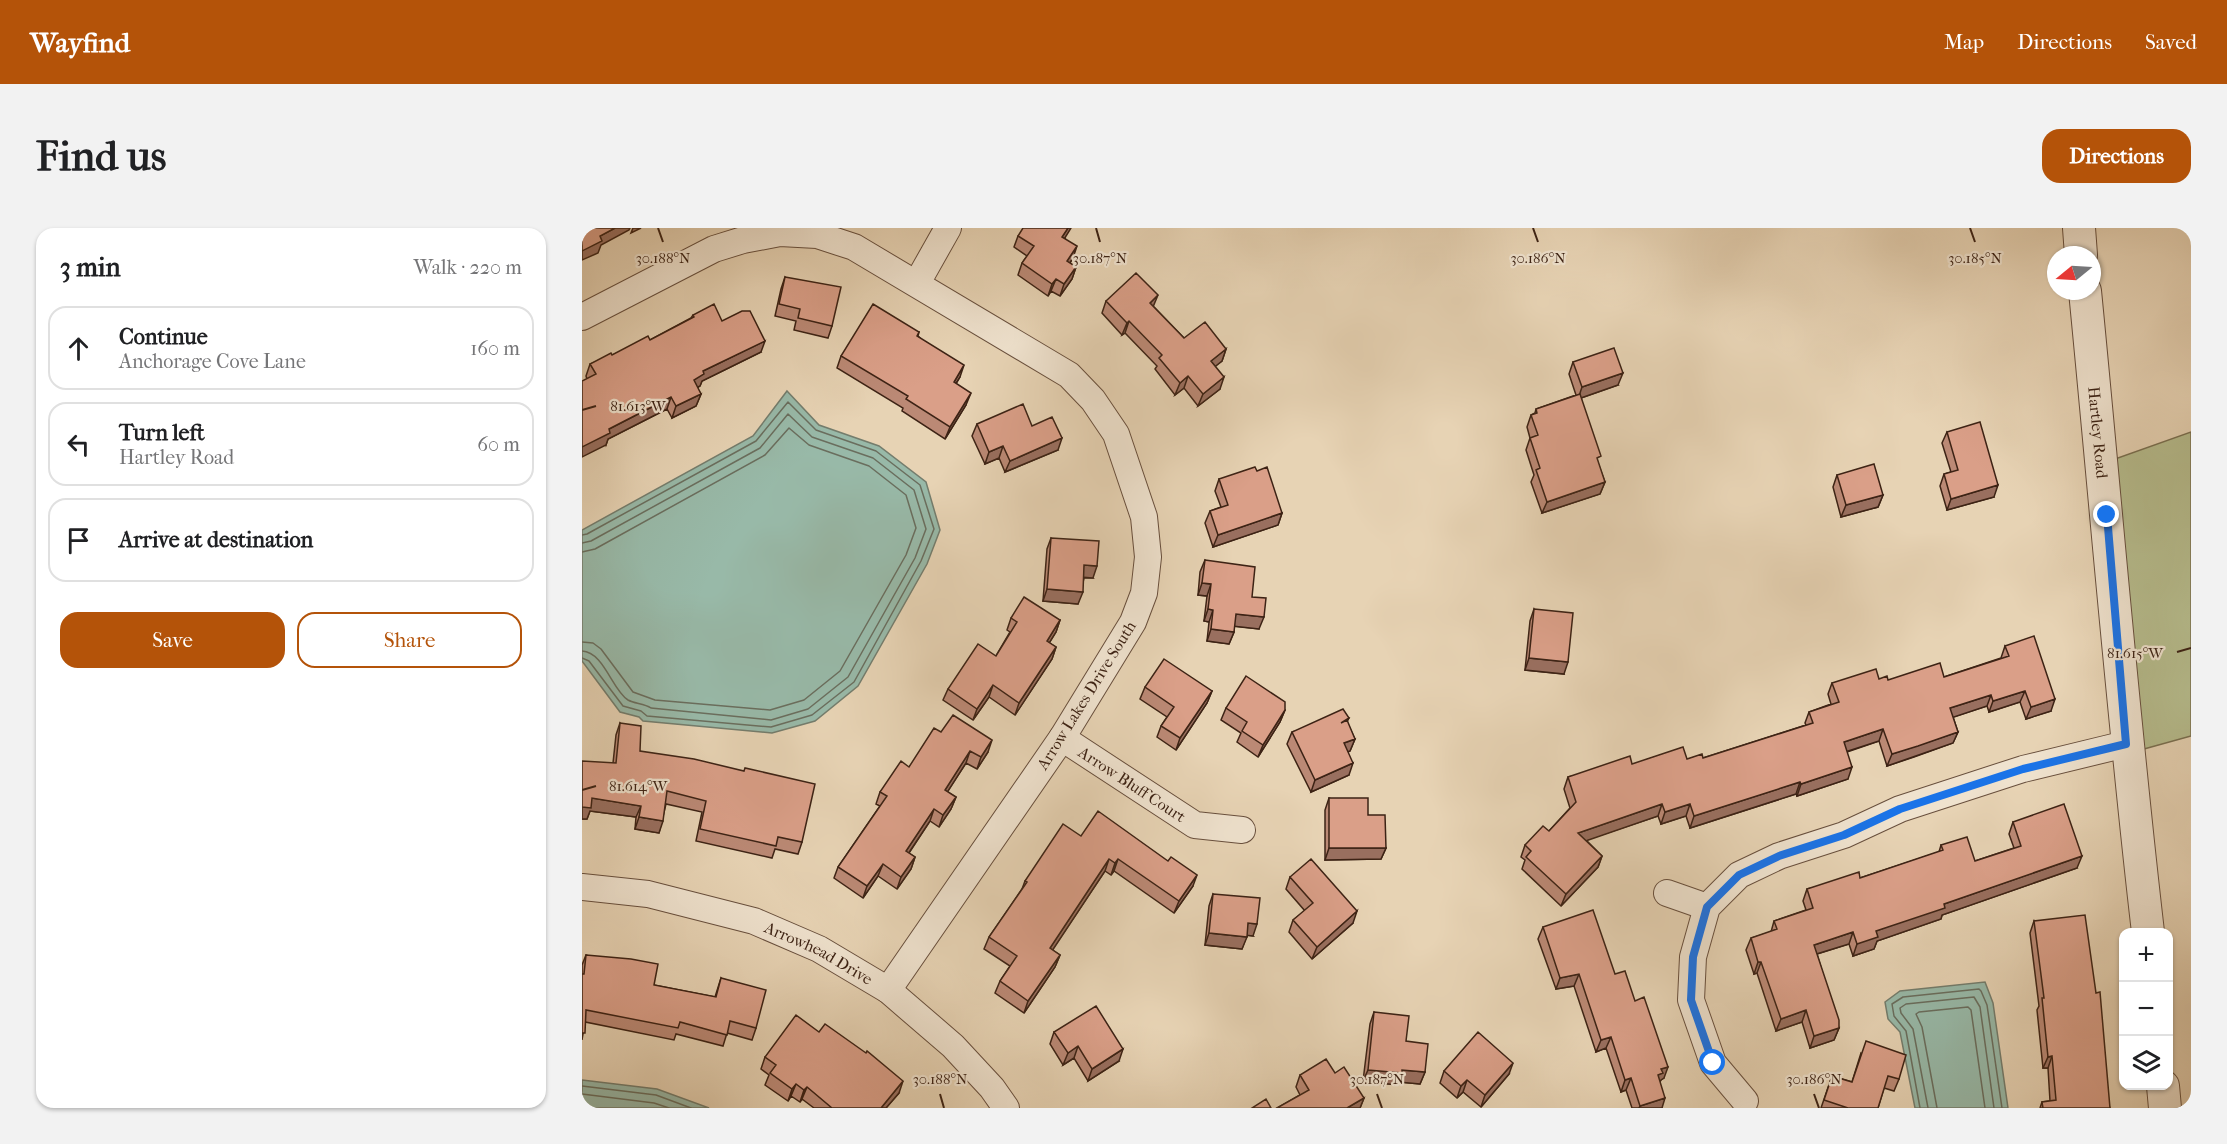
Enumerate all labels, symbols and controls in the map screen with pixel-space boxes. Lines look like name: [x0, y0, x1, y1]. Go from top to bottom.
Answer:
text: Wayfind: [30, 26, 130, 59]
text: Map: [1944, 30, 1984, 54]
text: Directions: [2017, 30, 2112, 54]
text: Saved: [2145, 30, 2197, 54]
button: Directions: [2042, 129, 2191, 183]
text: Find us: [36, 132, 166, 181]
north arrow: [2047, 246, 2101, 300]
text: 30.188°N: [636, 249, 691, 267]
text: 30.187°N: [1073, 249, 1128, 267]
text: 30.186°N: [1510, 249, 1566, 267]
text: 30.185°N: [1948, 249, 2002, 267]
text: 3 min: [60, 252, 121, 283]
text: Walk · 220 m: [414, 256, 522, 279]
text: Continue: [119, 324, 208, 350]
icon: ahead: [62, 332, 95, 365]
text: 160 m: [470, 337, 520, 360]
text: Anchorage Cove Lane: [119, 350, 306, 373]
street label: Hartley Road: [2084, 386, 2112, 480]
text: 81.613°W: [610, 397, 667, 415]
text: Turn left: [119, 420, 205, 446]
icon: left: [62, 428, 95, 461]
text: 60 m: [477, 433, 520, 456]
text: Hartley Road: [119, 446, 234, 469]
route end: [2093, 501, 2119, 527]
icon: arrive: [62, 524, 95, 557]
text: Arrive at destination: [119, 527, 313, 553]
button: Save: [60, 612, 285, 668]
button: Share: [297, 612, 522, 668]
street label: Arrow Lakes Drive South: [1032, 617, 1140, 774]
text: 81.615°W: [2107, 644, 2164, 662]
street label: Arrow Bluff Court: [1074, 742, 1189, 826]
text: 81.614°W: [609, 777, 668, 795]
street label: Arrowhead Drive: [761, 917, 876, 989]
map controls: [2119, 928, 2173, 1090]
button: +: [2119, 928, 2173, 982]
button: −: [2119, 982, 2173, 1036]
button: layers: [2119, 1036, 2173, 1090]
route start: [1699, 1049, 1725, 1075]
text: 30.188°N: [913, 1070, 968, 1088]
text: 30.187°N: [1350, 1070, 1405, 1088]
text: 30.186°N: [1786, 1070, 1842, 1088]

